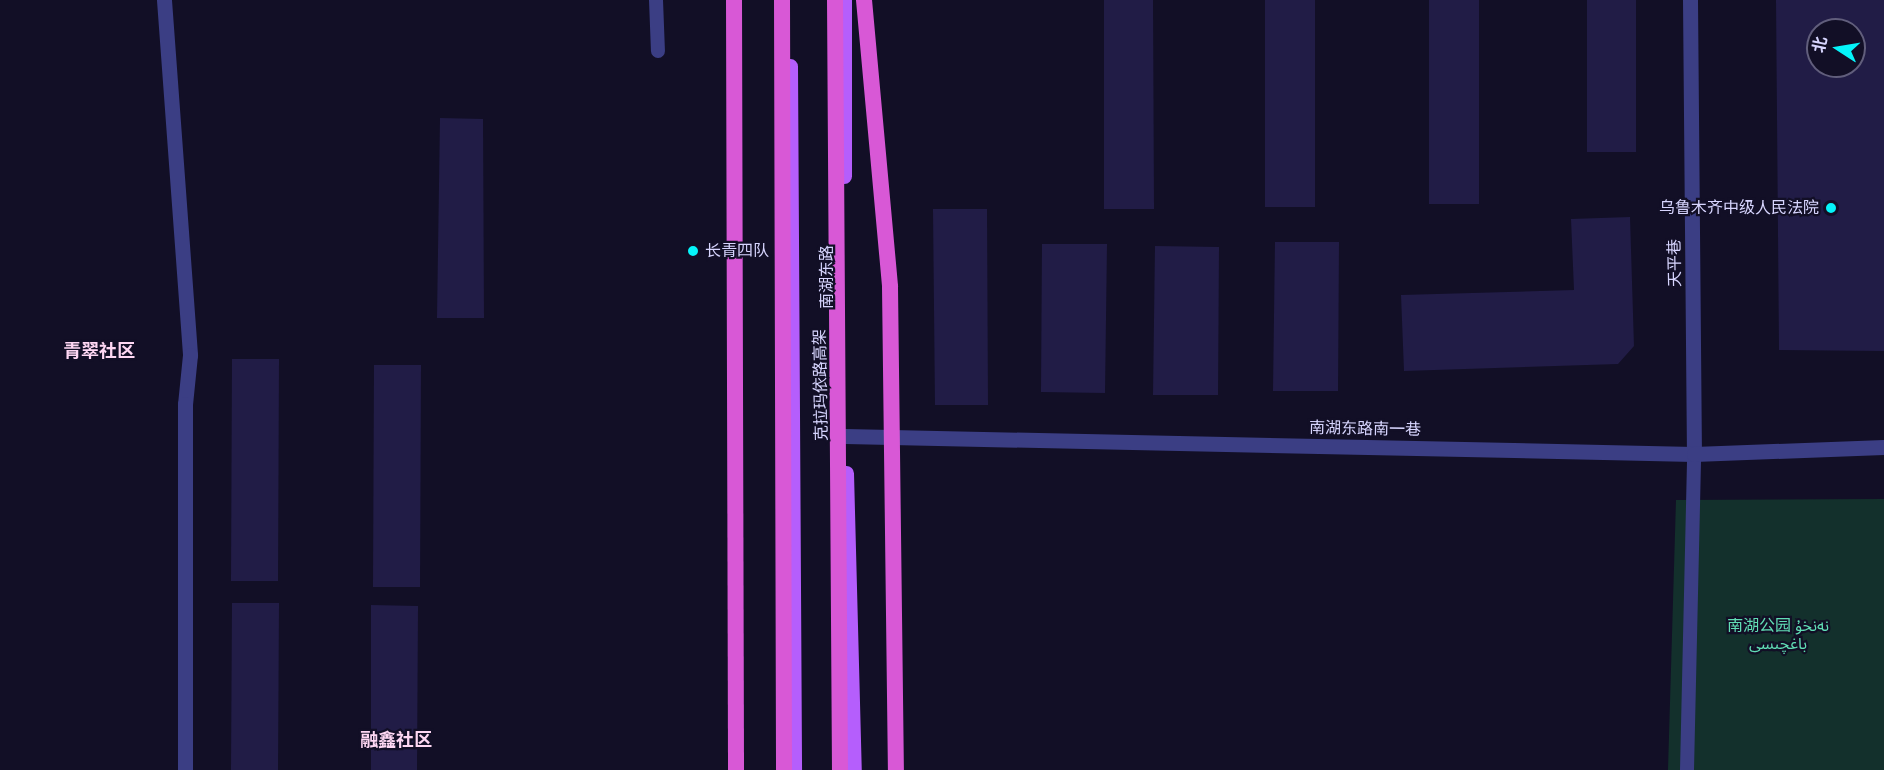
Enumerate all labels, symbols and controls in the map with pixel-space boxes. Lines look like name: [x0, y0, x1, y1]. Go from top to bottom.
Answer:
north arrow: [1806, 18, 1866, 78]
text: 北: [1809, 35, 1831, 54]
place label: 乌鲁木齐中级人民法院: [1659, 198, 1819, 218]
marker: 乌鲁木齐中级人民法院: [1824, 201, 1838, 215]
street label: 天平巷: [1665, 239, 1685, 287]
place label: 长青四队: [705, 241, 769, 261]
marker: 长青四队: [686, 244, 700, 258]
street label: 南湖东路: [817, 245, 837, 309]
street label: 克拉玛依路高架: [810, 329, 832, 441]
district label: 青翠社区: [63, 340, 135, 362]
street label: 南湖东路南一巷: [1309, 418, 1421, 440]
park label: 南湖公园 نەنخۇ باغچىسى: [1727, 616, 1829, 654]
district label: 融鑫社区: [360, 729, 432, 751]

